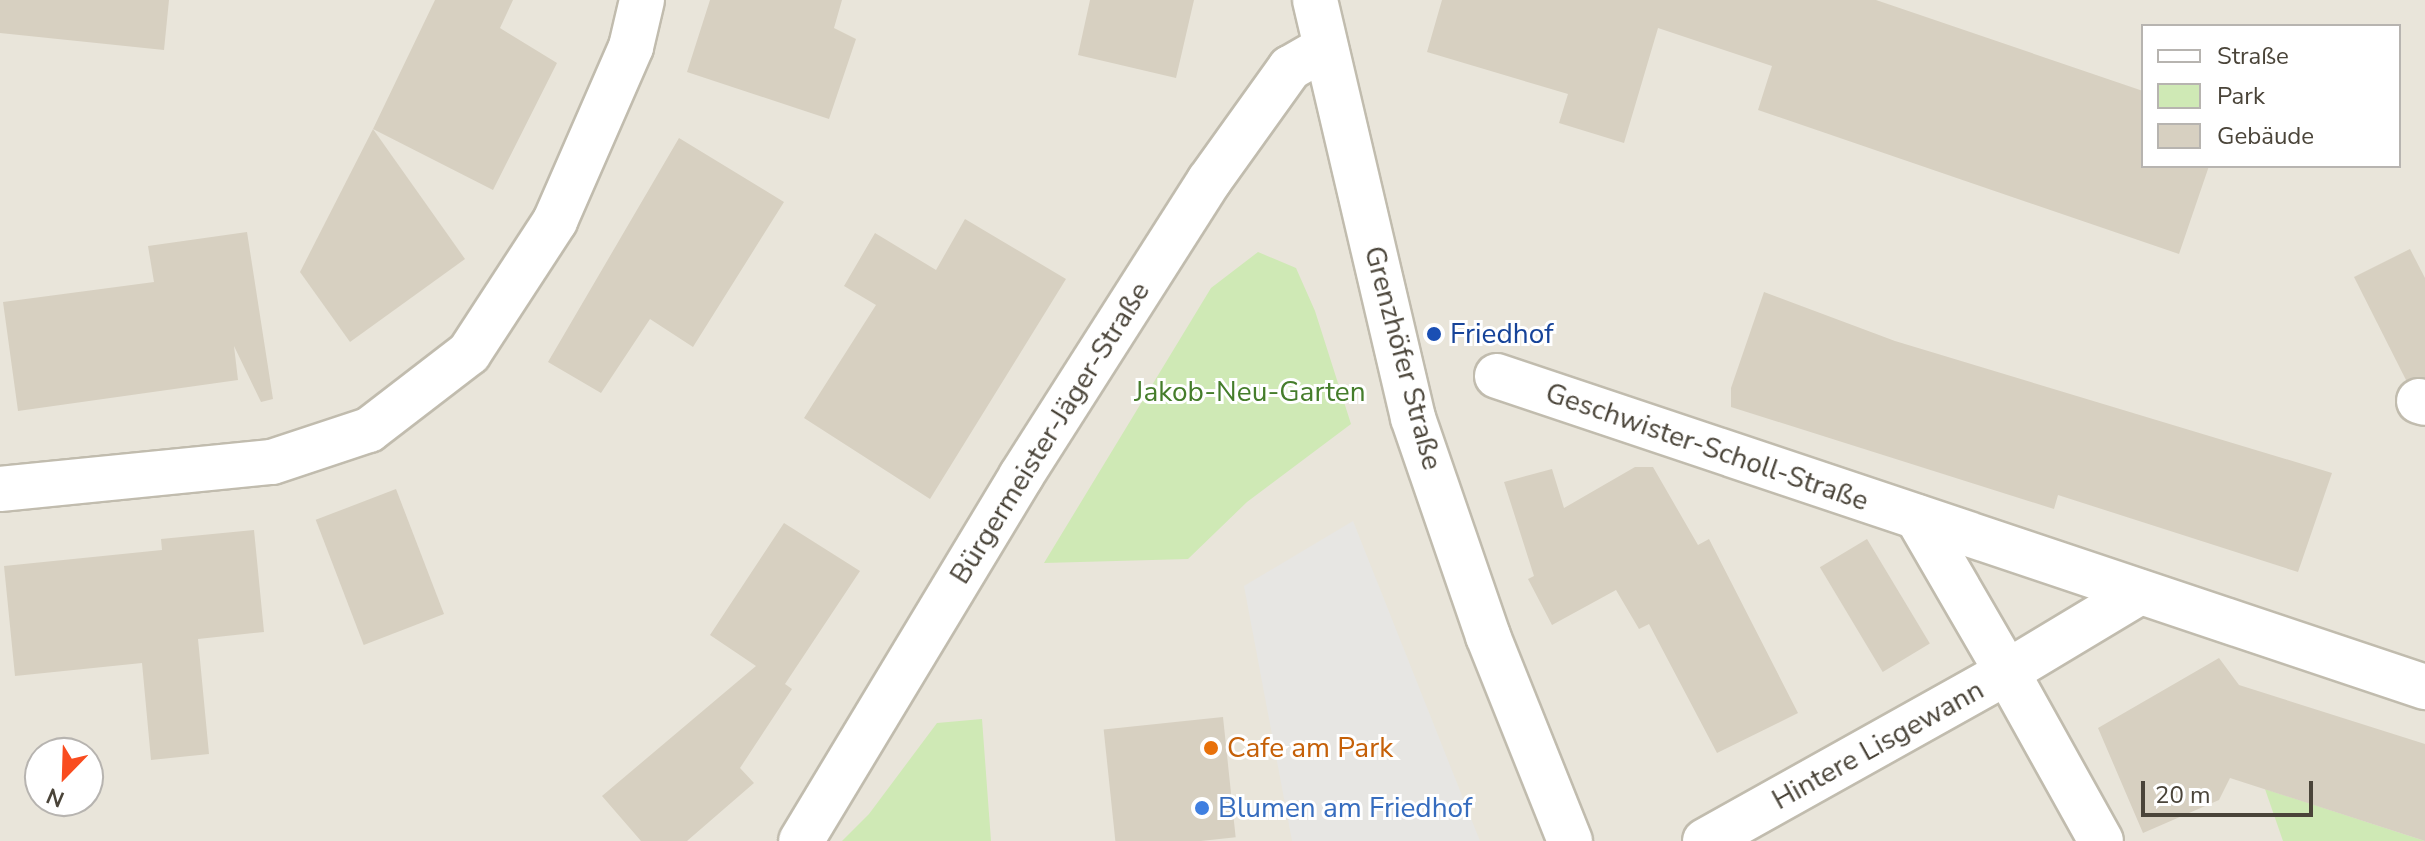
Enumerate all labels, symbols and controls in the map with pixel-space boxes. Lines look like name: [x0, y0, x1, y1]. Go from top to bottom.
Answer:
legend: [2141, 24, 2401, 168]
text: Straße: [2217, 40, 2289, 72]
text: Park: [2217, 80, 2265, 112]
text: Gebäude: [2217, 120, 2314, 152]
street label: Grenzhöfer Straße: [1357, 243, 1449, 473]
street label: Bürgermeister-Jäger-Straße: [943, 276, 1157, 590]
place label: Friedhof: [1450, 317, 1553, 351]
marker: Friedhof: [1425, 325, 1443, 343]
park label: Jakob-Neu-Garten: [1134, 375, 1366, 409]
street label: Geschwister-Scholl-Straße: [1541, 376, 1873, 518]
street label: Hintere Lisgewann: [1766, 673, 1990, 817]
place label: Cafe am Park: [1227, 731, 1393, 765]
north arrow: [24, 737, 104, 817]
marker: Cafe am Park: [1202, 739, 1220, 757]
scale bar: [2145, 765, 2317, 815]
text: 20 m: [2155, 779, 2211, 811]
text: N: [42, 780, 69, 814]
place label: Blumen am Friedhof: [1218, 791, 1472, 825]
marker: Blumen am Friedhof: [1193, 799, 1211, 817]

